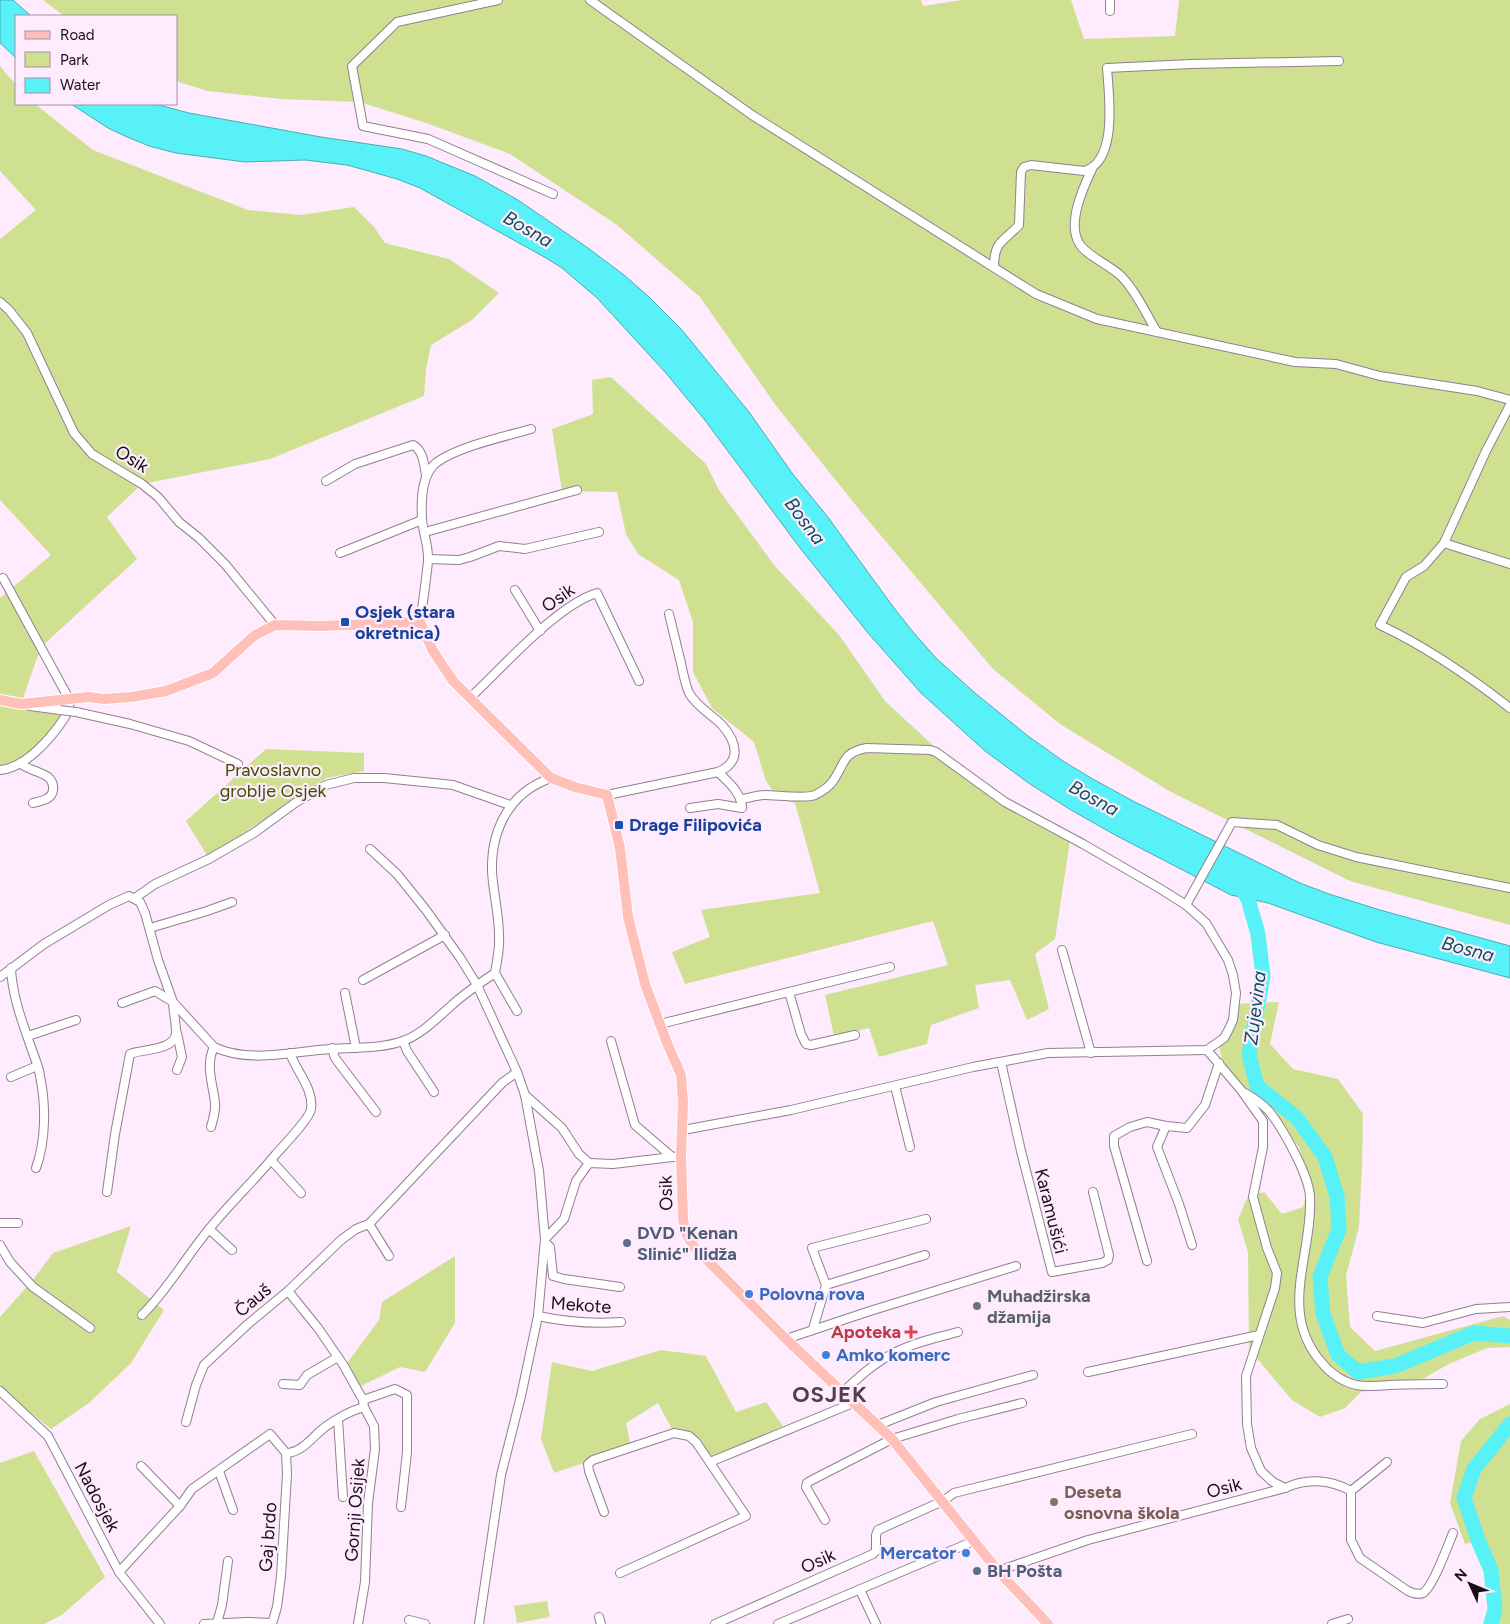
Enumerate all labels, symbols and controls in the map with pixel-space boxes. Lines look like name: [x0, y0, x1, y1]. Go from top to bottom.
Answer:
legend: [15, 15, 178, 105]
text: Road: [60, 26, 95, 44]
text: Park: [60, 51, 89, 69]
text: Water: [60, 76, 100, 94]
water label: Bosna: [499, 206, 557, 252]
street label: Osik: [111, 440, 153, 478]
water label: Bosna: [780, 493, 830, 549]
street label: Osik: [537, 579, 579, 617]
place label: Osjek (stara okretnica): [355, 601, 455, 644]
marker: Osjek (stara okretnica): [339, 616, 351, 628]
park label: Pravoslavno groblje Osjek: [220, 759, 326, 802]
water label: Bosna: [1065, 775, 1123, 821]
place label: Drage Filipovića: [629, 814, 762, 836]
marker: Drage Filipovića: [613, 819, 625, 831]
water label: Bosna: [1439, 931, 1497, 967]
water label: Zujevina: [1239, 970, 1271, 1046]
street label: Karamušići: [1030, 1166, 1072, 1256]
street label: Osik: [654, 1175, 678, 1211]
place label: DVD "Kenan Slinić" Ilidža: [637, 1222, 738, 1265]
marker: DVD "Kenan Slinić" Ilidža: [621, 1237, 633, 1249]
street label: Čauš: [230, 1279, 276, 1321]
place label: Polovna rova: [759, 1283, 865, 1305]
place label: Muhadžirska džamija: [987, 1285, 1091, 1328]
marker: Polovna rova: [743, 1288, 755, 1300]
street label: Mekote: [550, 1292, 612, 1318]
marker: Muhadžirska džamija: [971, 1300, 983, 1312]
place label: Apoteka: [831, 1321, 901, 1343]
marker: Apoteka: [905, 1326, 917, 1338]
place label: Amko komerc: [836, 1344, 951, 1366]
marker: Amko komerc: [820, 1349, 832, 1361]
district label: OSJEK: [792, 1381, 868, 1408]
street label: Gornji Osijek: [340, 1457, 370, 1562]
street label: Nadosjek: [69, 1458, 125, 1536]
street label: Osik: [1204, 1473, 1244, 1503]
place label: Deseta osnovna škola: [1064, 1481, 1180, 1524]
marker: Deseta osnovna škola: [1048, 1496, 1060, 1508]
street label: Gaj brdo: [255, 1501, 281, 1573]
place label: Mercator: [880, 1542, 956, 1564]
street label: Osik: [797, 1544, 839, 1578]
marker: Mercator: [960, 1547, 972, 1559]
north arrow: [1445, 1559, 1495, 1609]
place label: BH Pošta: [987, 1560, 1062, 1582]
marker: BH Pošta: [971, 1565, 983, 1577]
text: N: [1451, 1566, 1471, 1585]

